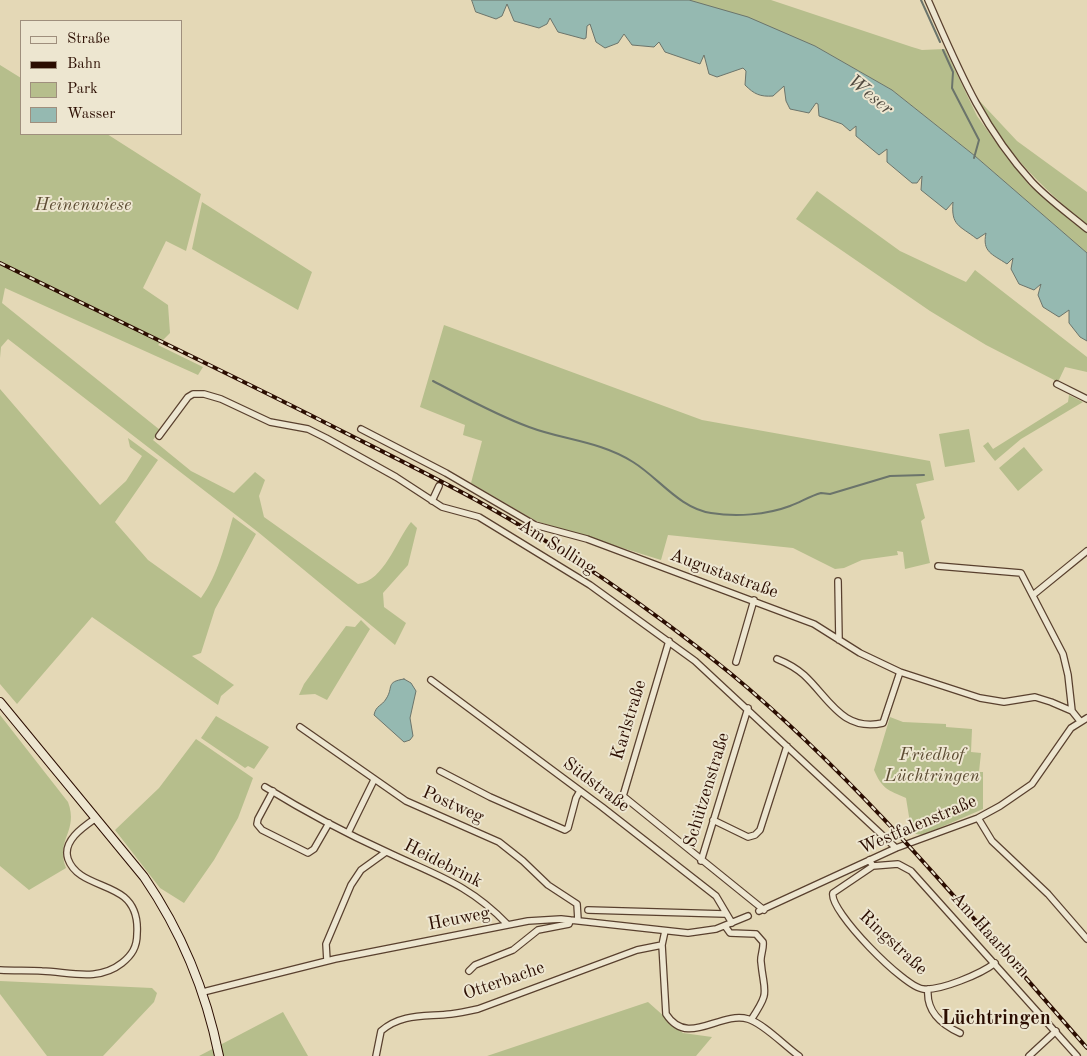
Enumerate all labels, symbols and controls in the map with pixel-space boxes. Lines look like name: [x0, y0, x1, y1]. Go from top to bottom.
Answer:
legend: [20, 20, 182, 135]
text: Straße: [67, 32, 110, 47]
text: Bahn: [67, 57, 101, 72]
water label: Weser: [843, 70, 897, 120]
text: Park: [67, 82, 98, 97]
text: Wasser: [67, 107, 115, 122]
park label: Heinenwiese: [35, 194, 131, 216]
street label: Am Solling: [514, 515, 600, 579]
street label: Augustastraße: [667, 544, 781, 604]
street label: Karlstraße: [607, 677, 651, 763]
street label: Schützenstraße: [679, 730, 735, 850]
park label: Friedhof Lüchtringen: [884, 744, 980, 786]
street label: Südstraße: [558, 753, 634, 817]
street label: Postweg: [419, 782, 487, 828]
street label: Westfalenstraße: [856, 790, 980, 860]
street label: Heidebrink: [400, 835, 486, 893]
street label: Am Haarborn: [946, 888, 1034, 982]
street label: Heuweg: [426, 902, 492, 936]
street label: Ringstraße: [854, 906, 932, 980]
street label: Otterbache: [460, 957, 548, 1005]
district label: Lüchtringen: [941, 1007, 1051, 1031]

